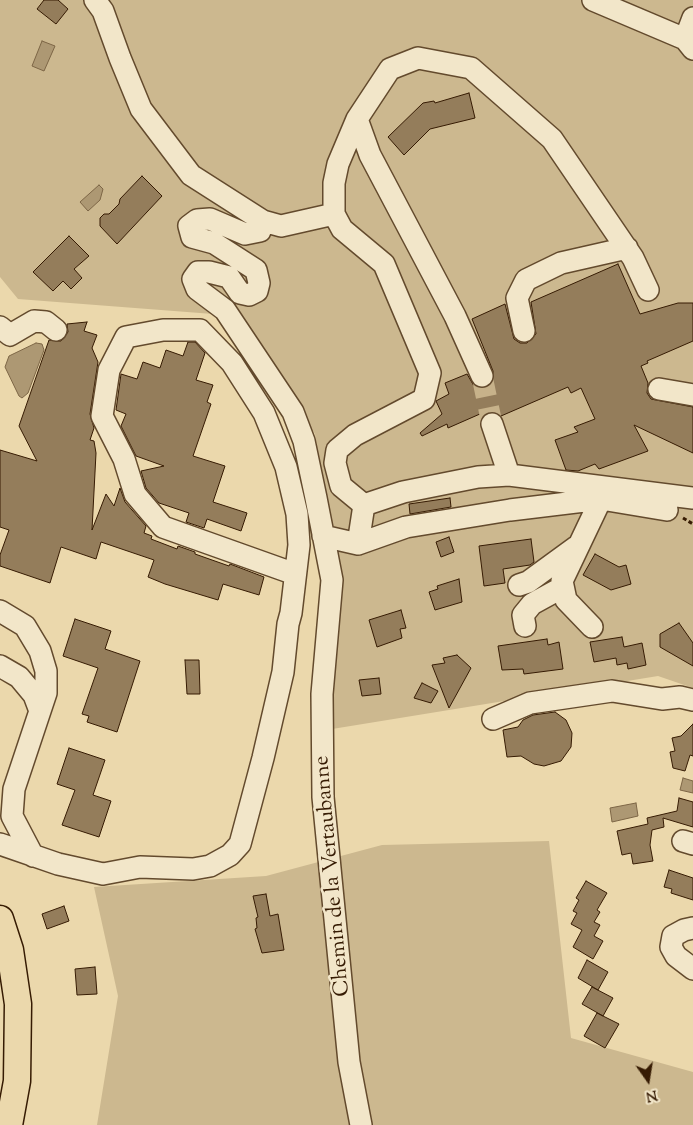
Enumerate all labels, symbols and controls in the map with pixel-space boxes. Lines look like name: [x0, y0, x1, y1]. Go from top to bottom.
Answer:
street label: Chemin de la Vertaubanne: [311, 755, 357, 997]
north arrow: [623, 1055, 673, 1105]
text: N: [644, 1084, 659, 1106]

